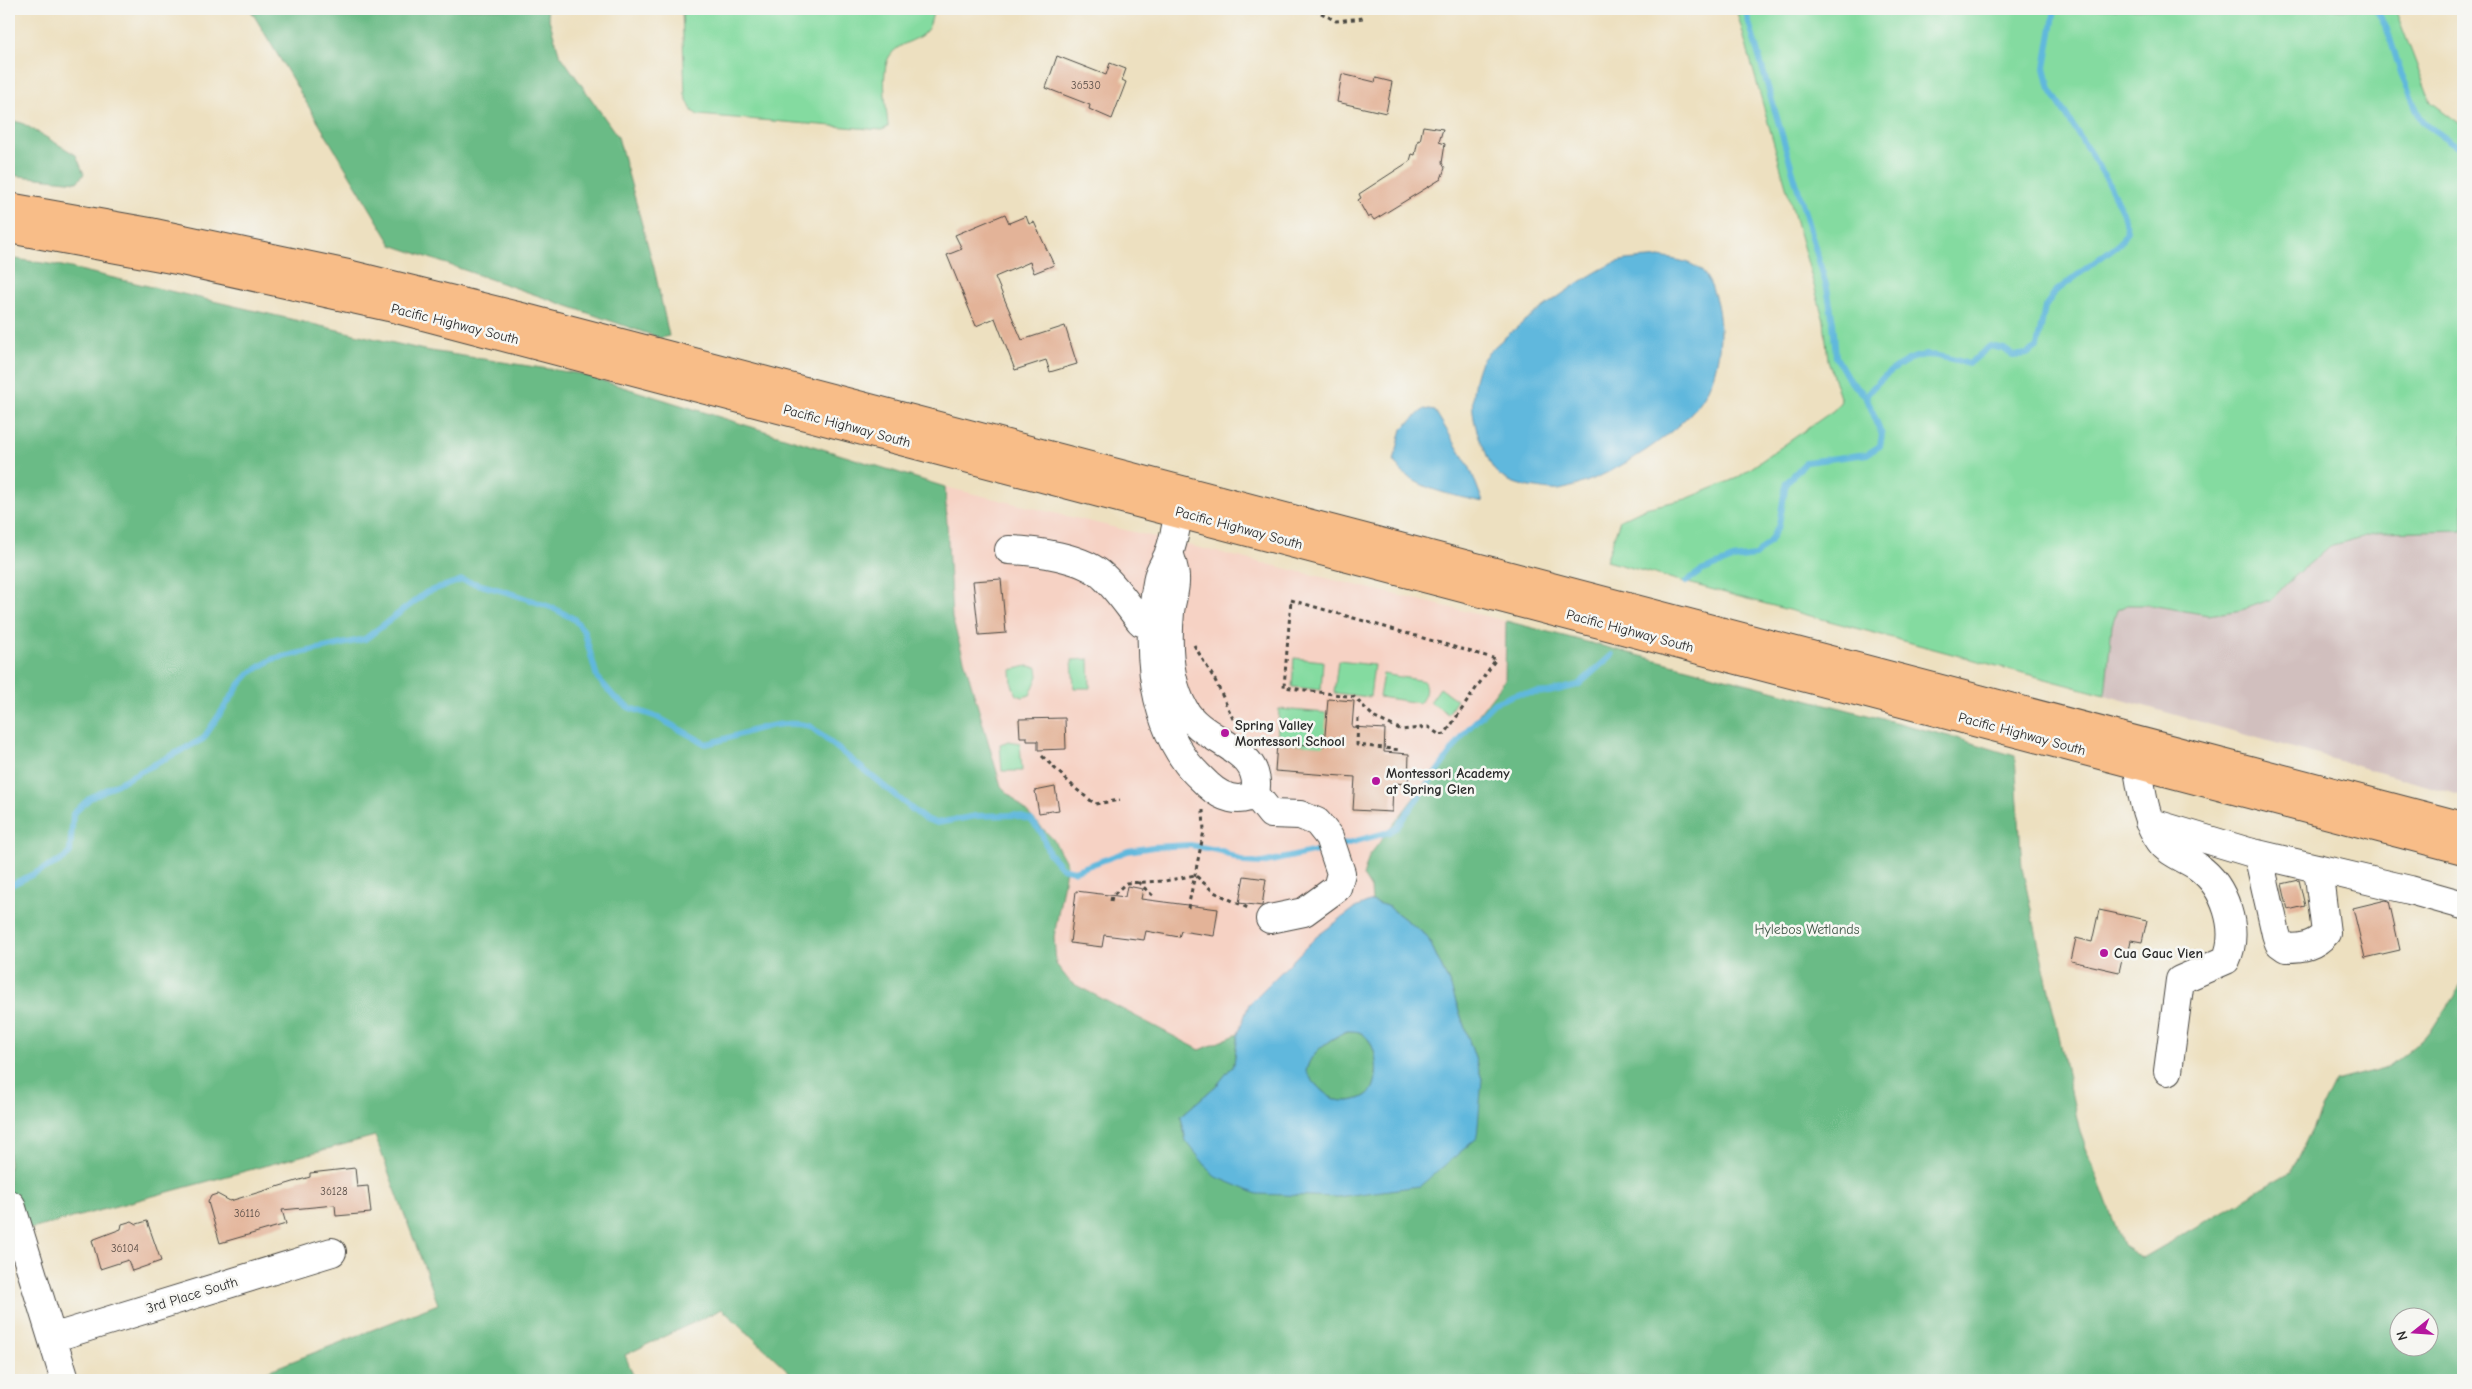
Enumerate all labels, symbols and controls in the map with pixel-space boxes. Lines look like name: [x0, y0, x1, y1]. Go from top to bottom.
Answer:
house number: 36530: [1071, 79, 1101, 92]
street label: Pacific Highway South: [389, 300, 521, 348]
street label: Pacific Highway South: [781, 401, 913, 451]
street label: Pacific Highway South: [1173, 503, 1305, 553]
street label: Pacific Highway South: [1564, 606, 1696, 656]
street label: Pacific Highway South: [1956, 709, 2088, 759]
place label: Spring Valley Montessori School: [1235, 717, 1345, 750]
marker: Spring Valley Montessori School: [1219, 727, 1231, 739]
place label: Montessori Academy at Spring Glen: [1386, 765, 1510, 798]
marker: Montessori Academy at Spring Glen: [1370, 775, 1382, 787]
park label: Hylebos Wetlands: [1754, 921, 1860, 938]
place label: Cua Gauc Vien: [2114, 945, 2203, 962]
marker: Cua Gauc Vien: [2098, 947, 2110, 959]
house number: 36128: [320, 1185, 348, 1198]
house number: 36116: [234, 1207, 260, 1220]
house number: 36104: [111, 1242, 139, 1255]
street label: 3rd Place South: [144, 1273, 240, 1317]
north arrow: [2390, 1306, 2440, 1356]
text: N: [2393, 1329, 2412, 1343]

